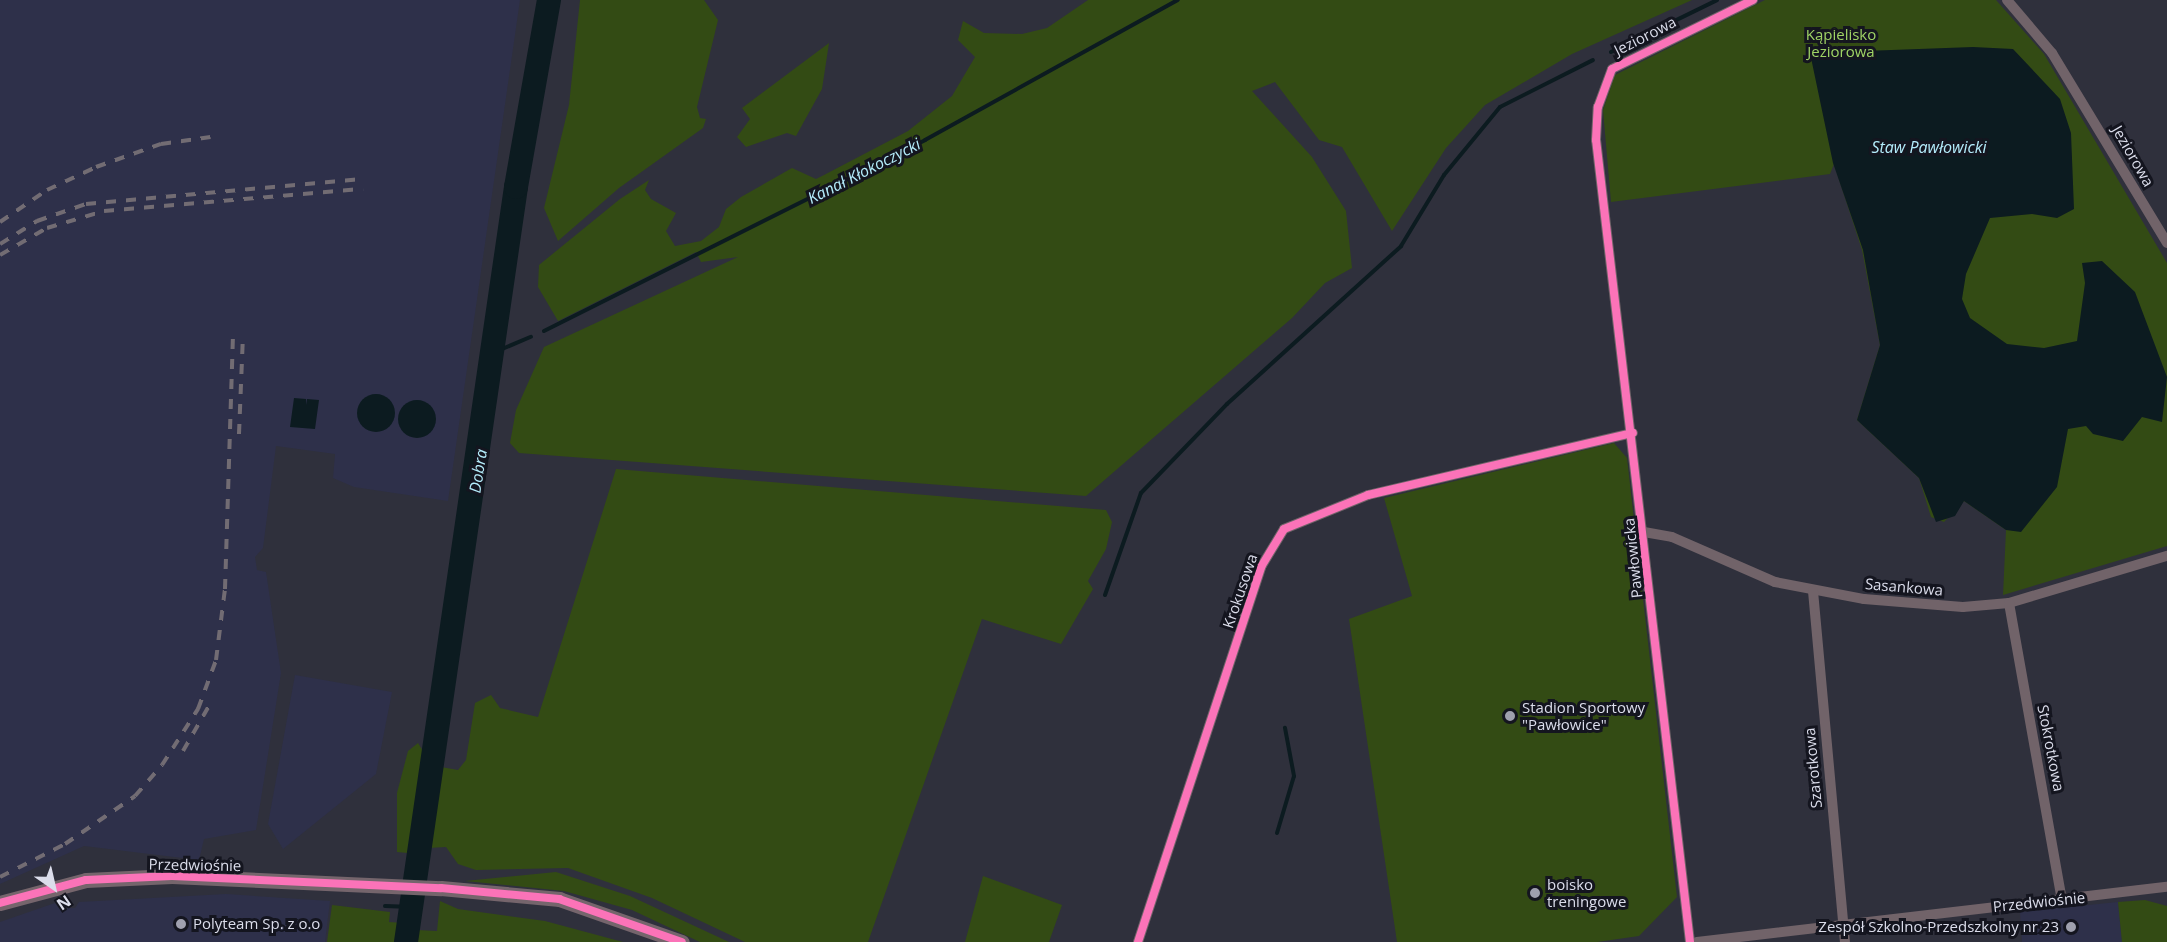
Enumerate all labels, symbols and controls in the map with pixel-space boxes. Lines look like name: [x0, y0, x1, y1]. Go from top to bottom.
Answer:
street label: Jeziorowa: [1611, 13, 1679, 59]
park label: Kąpielisko Jeziorowa: [1806, 25, 1876, 60]
street label: Jeziorowa: [2108, 122, 2158, 190]
water label: Kanał Kłokoczycki: [804, 134, 924, 208]
water label: Staw Pawłowicki: [1871, 137, 1987, 157]
water label: Dobra: [465, 448, 491, 494]
street label: Pawłowicka: [1620, 517, 1646, 599]
street label: Krokusowa: [1219, 551, 1261, 631]
street label: Sasankowa: [1864, 575, 1944, 599]
place label: Stadion Sportowy "Pawłowice": [1522, 698, 1645, 733]
street label: Stokrotkowa: [2034, 703, 2068, 793]
marker: Stadion Sportowy "Pawłowice": [1503, 709, 1517, 723]
street label: Szarotkowa: [1801, 727, 1825, 809]
street label: Przedwiośnie: [148, 855, 242, 875]
north arrow: [24, 858, 84, 918]
place label: boisko treningowe: [1547, 875, 1626, 910]
marker: boisko treningowe: [1528, 886, 1542, 900]
street label: Przedwiośnie: [1992, 888, 2086, 916]
text: N: [53, 890, 76, 916]
place label: Polyteam Sp. z o.o: [193, 915, 320, 933]
marker: Polyteam Sp. z o.o: [174, 917, 188, 931]
place label: Zespół Szkolno-Przedszkolny nr 23: [1818, 918, 2059, 936]
marker: Zespół Szkolno-Przedszkolny nr 23: [2064, 920, 2078, 934]

